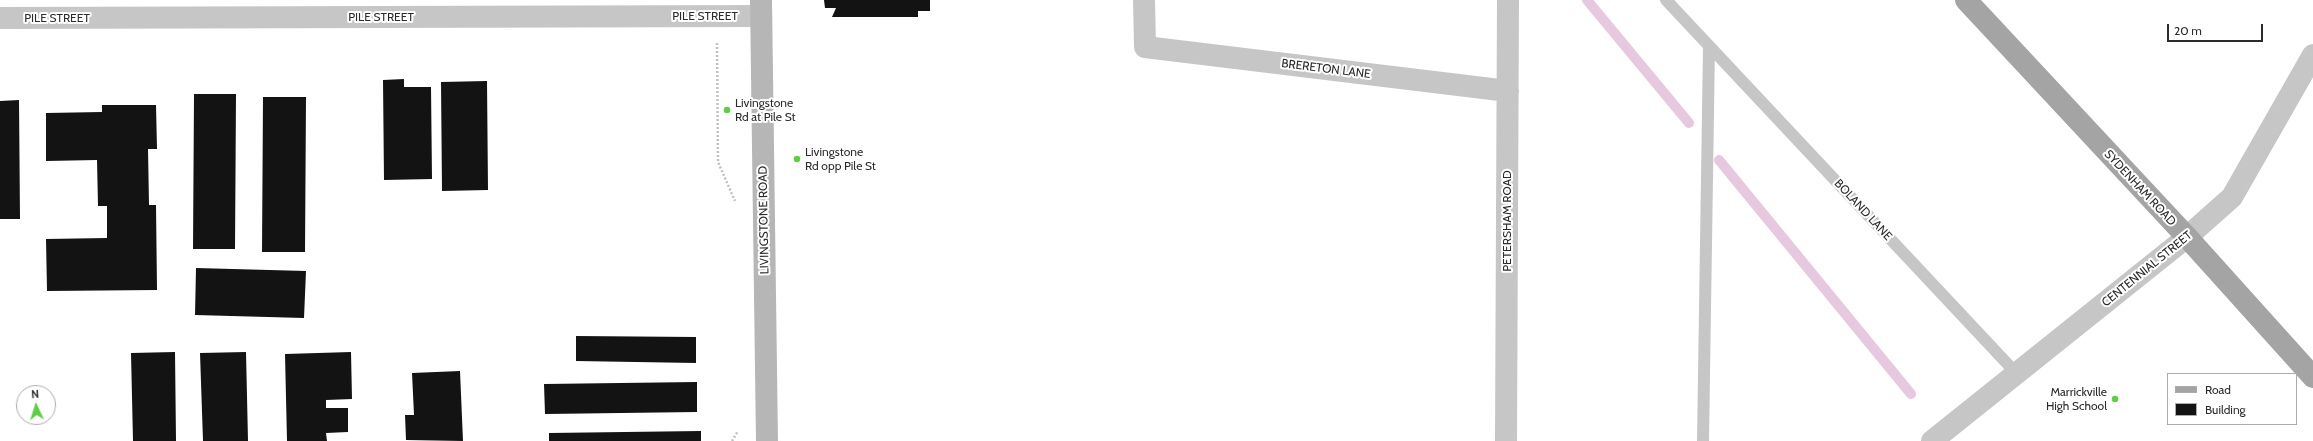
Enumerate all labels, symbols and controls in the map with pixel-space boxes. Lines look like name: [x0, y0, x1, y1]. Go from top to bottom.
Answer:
street label: PILE STREET: [672, 9, 738, 23]
street label: PILE STREET: [348, 10, 414, 24]
street label: PILE STREET: [24, 11, 90, 25]
scale bar: [2169, 16, 2265, 42]
text: 20 m: [2174, 23, 2202, 38]
street label: BRERETON LANE: [1280, 56, 1372, 82]
place label: Livingstone Rd at Pile St: [735, 96, 796, 124]
marker: Livingstone Rd at Pile St: [722, 105, 732, 115]
place label: Livingstone Rd opp Pile St: [805, 145, 876, 173]
street label: SYDENHAM ROAD: [2101, 147, 2179, 229]
marker: Livingstone Rd opp Pile St: [792, 154, 802, 164]
street label: LIVINGSTONE ROAD: [756, 166, 772, 274]
street label: PETERSHAM ROAD: [1500, 170, 1514, 272]
street label: BOLAND LANE: [1831, 177, 1895, 243]
street label: CENTENNIAL STREET: [2099, 228, 2195, 310]
legend: [2167, 373, 2297, 425]
text: Road: [2205, 382, 2231, 397]
north arrow: [16, 385, 56, 425]
place label: Marrickville High School: [2046, 385, 2107, 413]
text: N: [31, 387, 40, 401]
marker: Marrickville High School: [2110, 394, 2120, 404]
text: Building: [2205, 402, 2246, 417]

